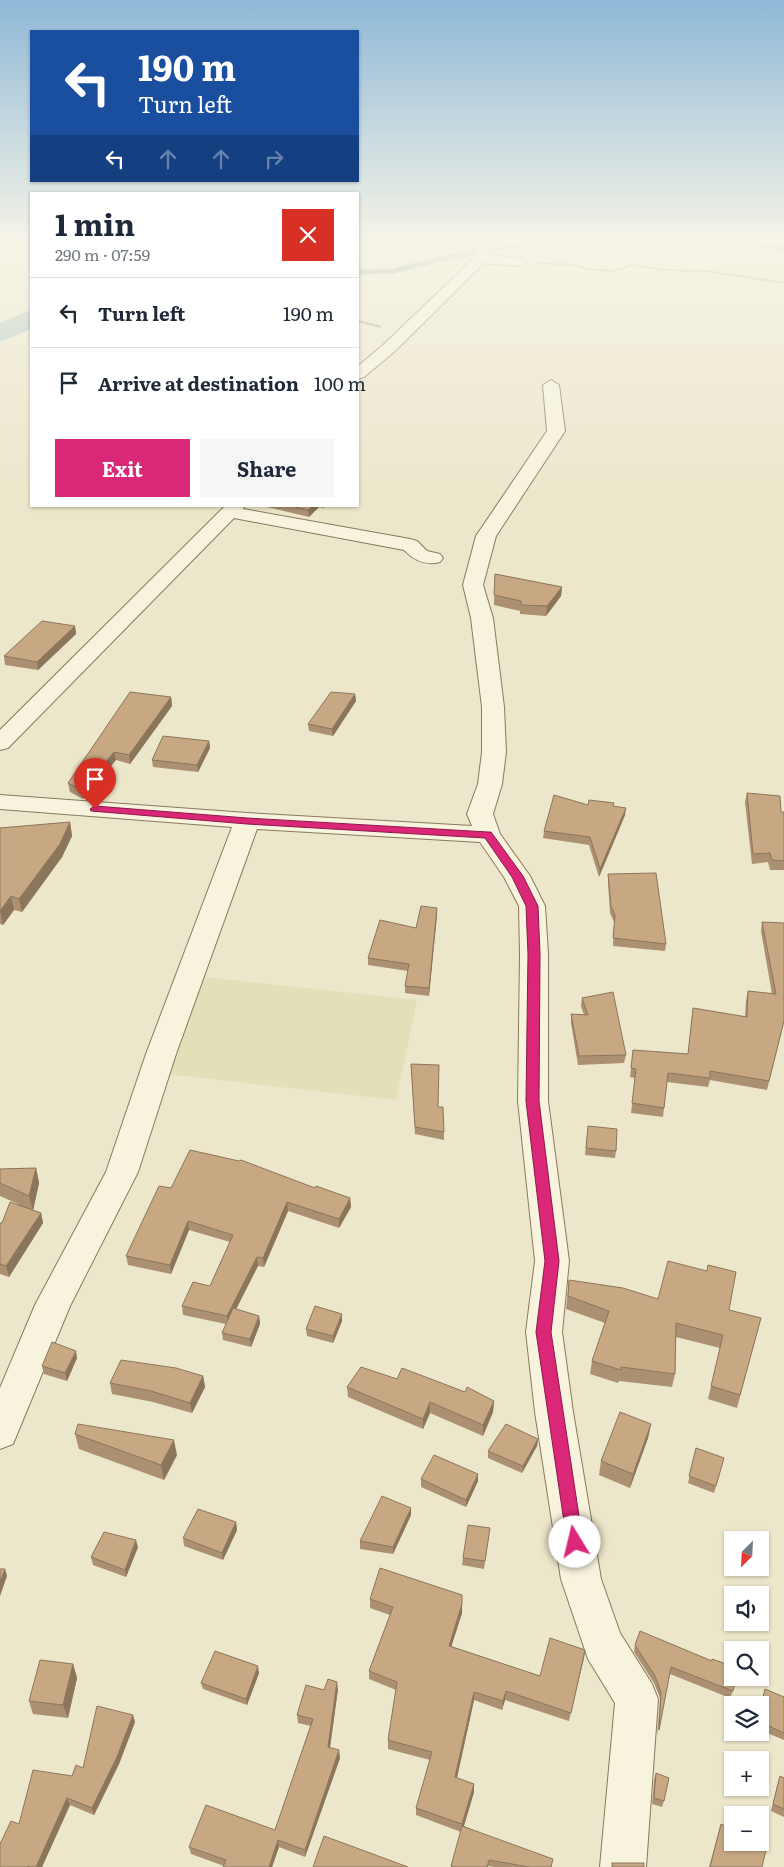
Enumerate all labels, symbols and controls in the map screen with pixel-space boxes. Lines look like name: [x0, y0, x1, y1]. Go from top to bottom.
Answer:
text: 190 m: [138, 40, 236, 92]
icon: left: [55, 50, 120, 115]
text: Turn left: [138, 87, 232, 120]
icon: left: [101, 145, 129, 173]
icon: ahead: [154, 145, 182, 173]
icon: ahead: [207, 145, 235, 173]
icon: right: [260, 145, 288, 173]
text: 1 min: [55, 201, 135, 245]
button: close: [282, 209, 334, 261]
text: 290 m · 07:59: [55, 242, 150, 266]
icon: left: [55, 299, 83, 327]
text: Turn left: [98, 299, 185, 327]
text: 190 m: [283, 299, 334, 327]
icon: arrive: [55, 369, 83, 397]
text: Arrive at destination: [98, 369, 299, 397]
text: 100 m: [314, 369, 366, 397]
button: Exit: [55, 439, 190, 497]
button: Share: [200, 439, 334, 497]
pin: [74, 758, 116, 809]
icon: arrive: [81, 765, 109, 793]
position arrow: [548, 1515, 600, 1567]
north arrow: [724, 1531, 769, 1576]
map controls: [724, 1531, 769, 1851]
button: sound: [724, 1586, 769, 1631]
button: search: [724, 1641, 769, 1686]
button: layers: [724, 1696, 769, 1741]
button: +: [724, 1751, 769, 1796]
button: −: [724, 1806, 769, 1851]

